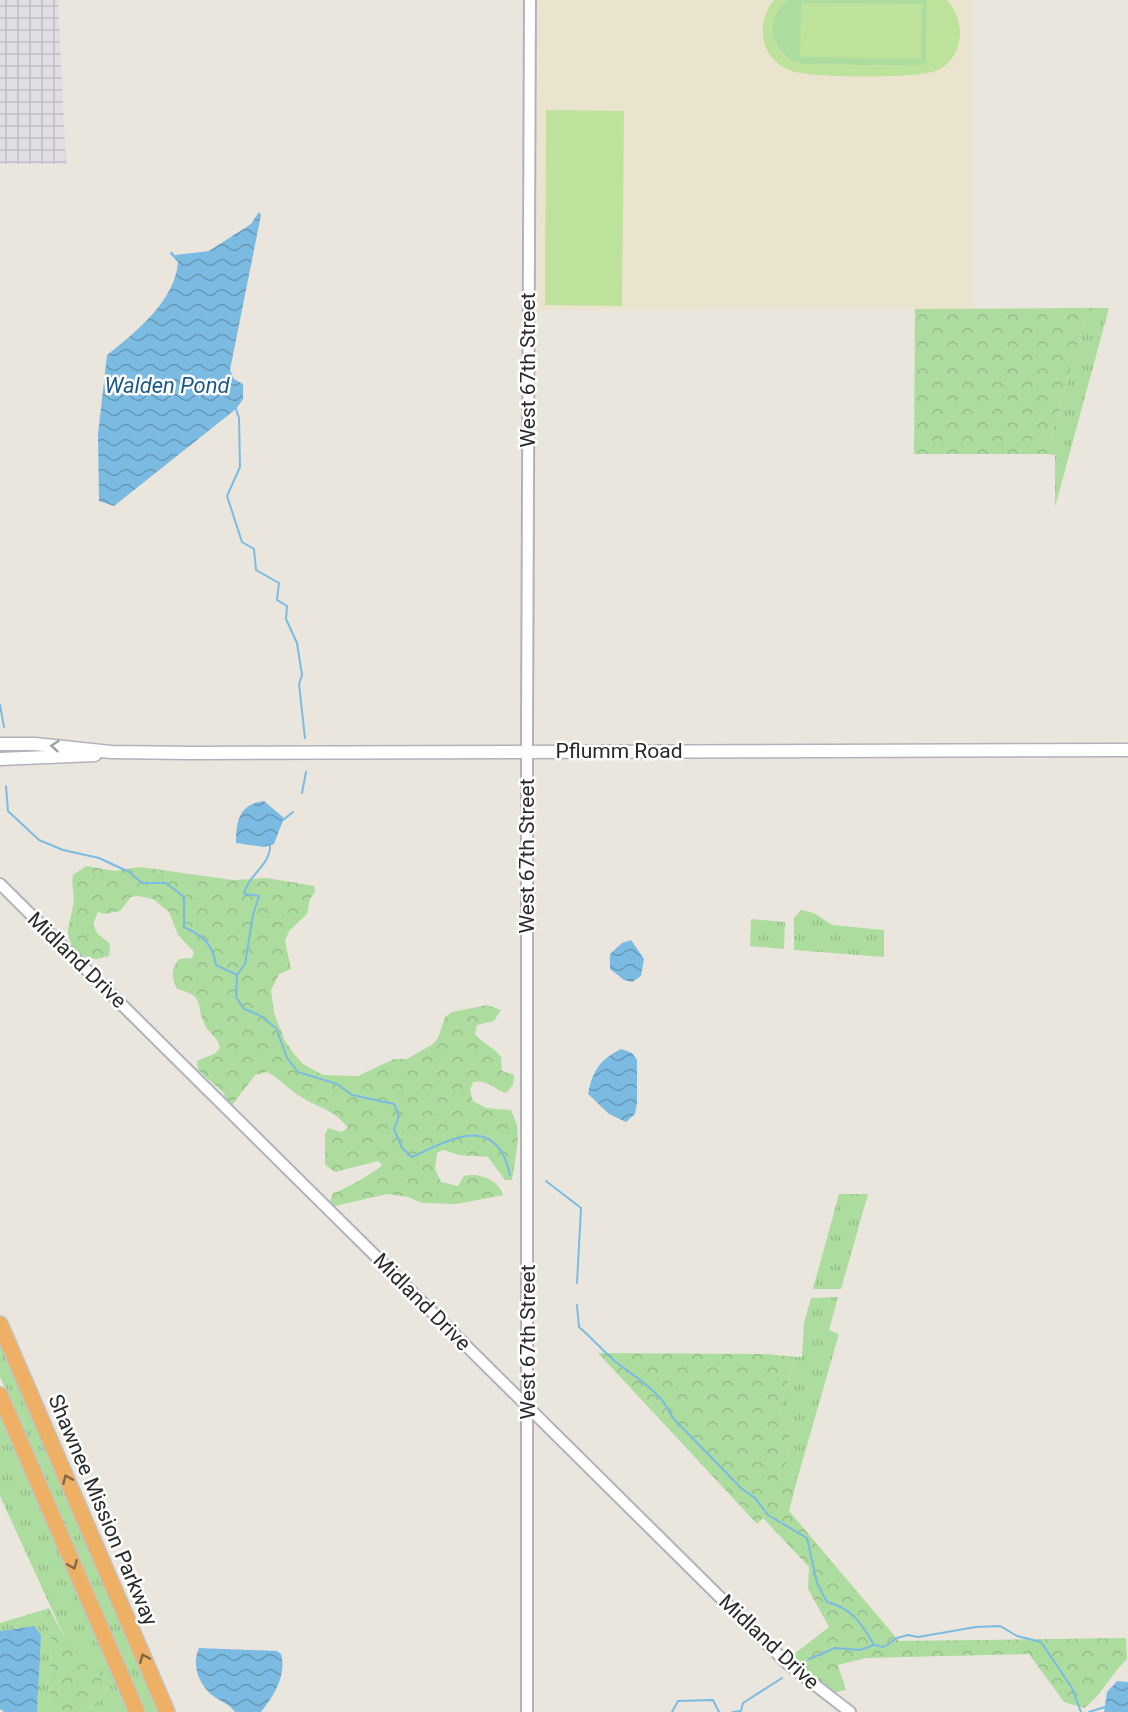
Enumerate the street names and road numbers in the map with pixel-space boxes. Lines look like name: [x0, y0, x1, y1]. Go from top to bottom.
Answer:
street label: West 67th Street: [516, 292, 540, 448]
street label: Pflumm Road: [556, 739, 682, 763]
street label: West 67th Street: [515, 778, 539, 934]
street label: Midland Drive: [23, 907, 131, 1013]
street label: Midland Drive: [368, 1248, 476, 1356]
street label: West 67th Street: [516, 1264, 540, 1420]
street label: Shawnee Mission Parkway: [43, 1391, 163, 1629]
street label: Midland Drive: [714, 1590, 824, 1694]

